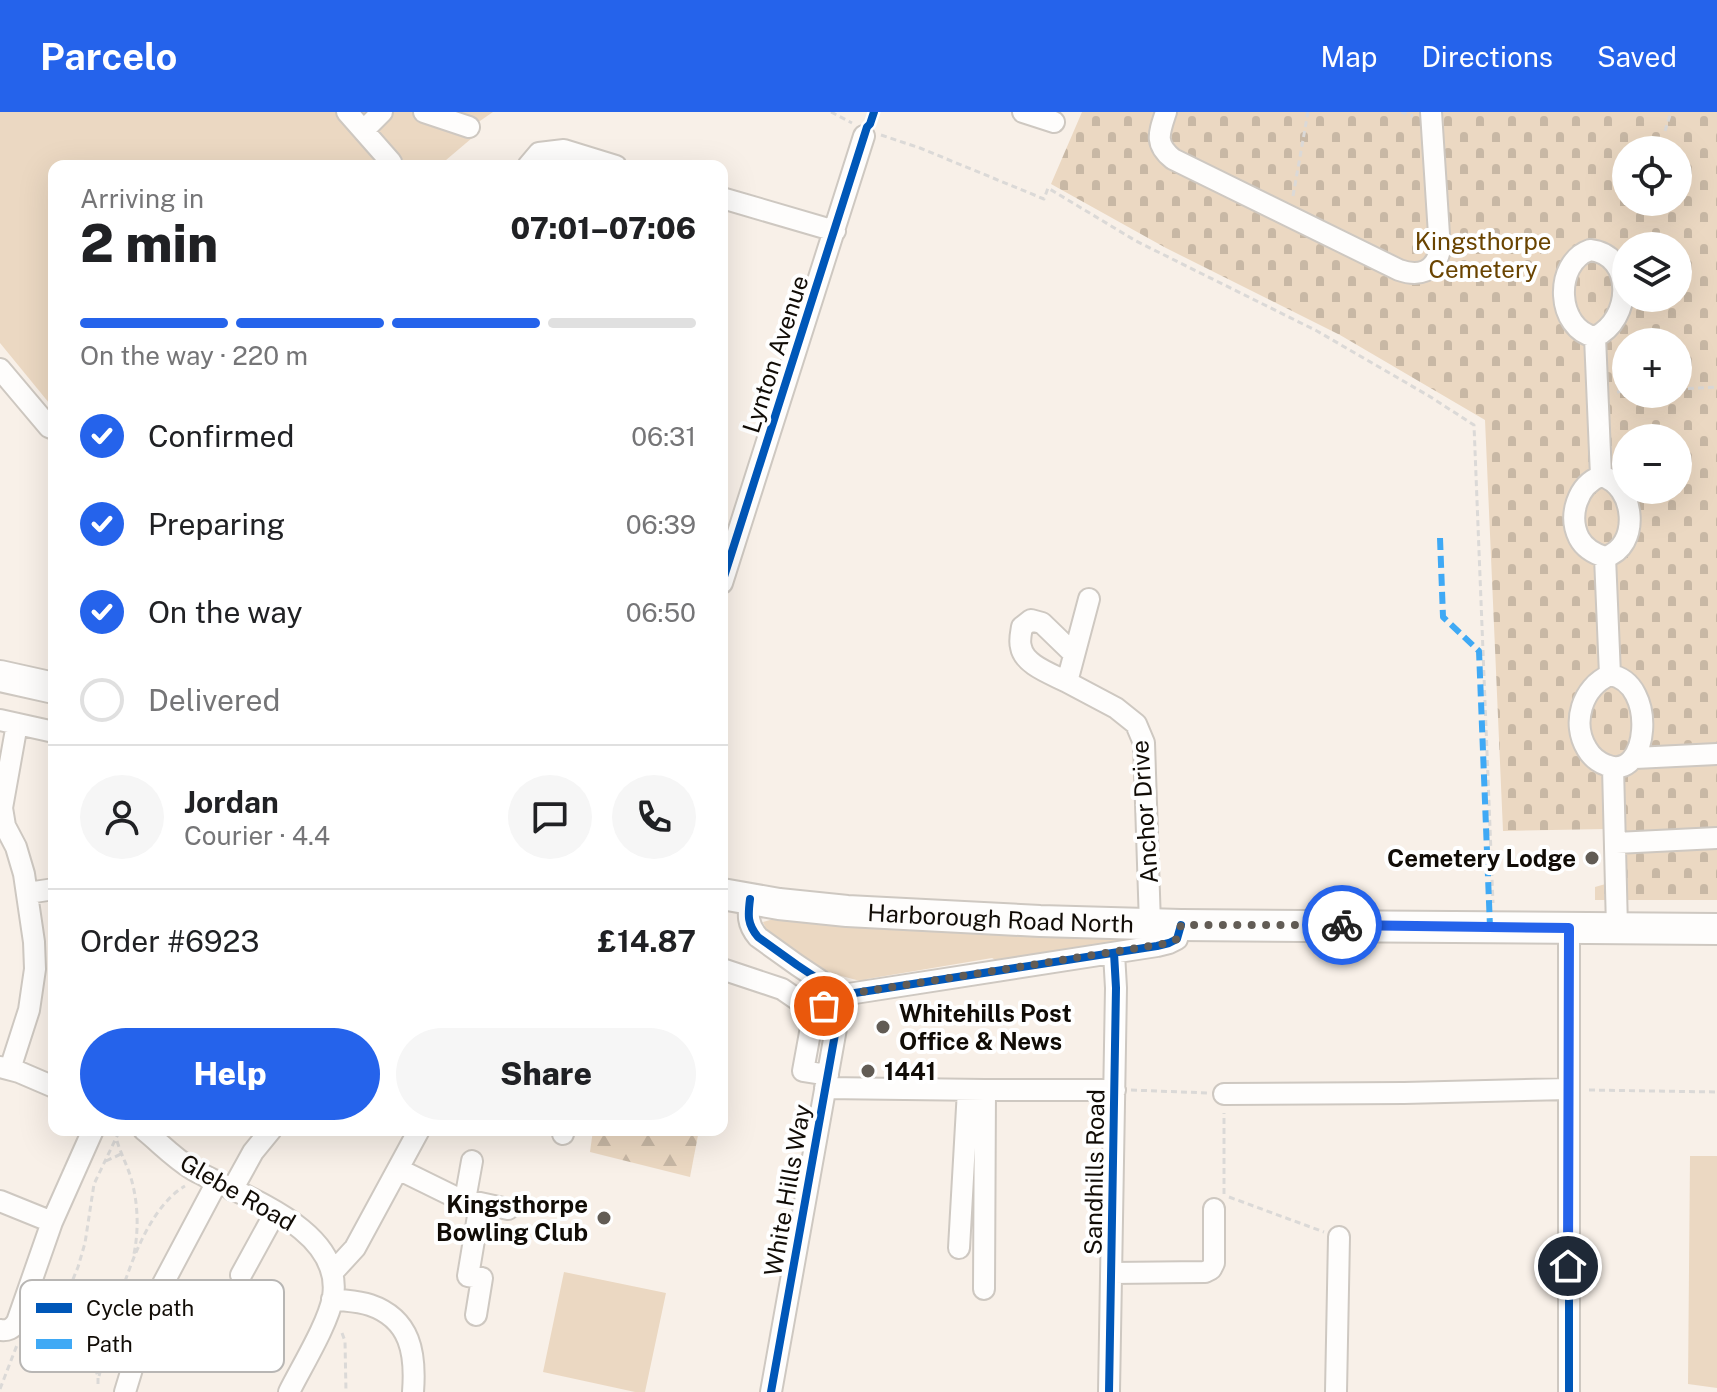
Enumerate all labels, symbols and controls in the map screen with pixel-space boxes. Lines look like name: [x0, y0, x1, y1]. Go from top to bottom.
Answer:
text: Parcelo: [40, 34, 177, 79]
text: Map: [1321, 40, 1377, 73]
text: Directions: [1421, 40, 1553, 73]
text: Saved: [1597, 40, 1677, 73]
map controls: [1612, 136, 1692, 504]
button: locate: [1612, 136, 1692, 216]
text: Arriving in: [80, 183, 204, 214]
text: 07:01–07:06: [510, 210, 696, 246]
text: 2 min: [80, 213, 218, 274]
park label: Kingsthorpe Cemetery: [1415, 227, 1551, 283]
button: layers: [1612, 232, 1692, 312]
street label: Lynton Avenue: [736, 272, 814, 436]
button: +: [1612, 328, 1692, 408]
text: On the way · 220 m: [80, 340, 308, 371]
icon: check: [80, 414, 124, 458]
text: Confirmed: [148, 418, 294, 454]
text: 06:31: [631, 421, 696, 452]
button: −: [1612, 424, 1692, 504]
icon: check: [80, 502, 124, 546]
text: Preparing: [148, 506, 285, 542]
text: 06:39: [626, 509, 696, 540]
icon: check: [80, 590, 124, 634]
text: On the way: [148, 594, 302, 630]
text: 06:50: [626, 597, 696, 628]
text: Delivered: [148, 682, 280, 718]
street label: Anchor Drive: [1125, 739, 1163, 885]
button: person: [80, 775, 164, 859]
button: chat: [508, 775, 592, 859]
button: phone: [612, 775, 696, 859]
text: Jordan: [184, 784, 279, 820]
text: Courier · 4.4: [184, 820, 330, 851]
place label: Cemetery Lodge: [1387, 844, 1576, 872]
marker: Cemetery Lodge: [1583, 849, 1601, 867]
courier: [1302, 885, 1382, 965]
street label: Harborough Road North: [867, 898, 1134, 938]
icon: bike: [1320, 903, 1364, 947]
text: Order #6923: [80, 923, 259, 959]
text: £14.87: [598, 923, 696, 959]
pin: [790, 972, 858, 1040]
icon: bag: [802, 984, 846, 1028]
place label: Whitehills Post Office & News: [899, 999, 1072, 1055]
marker: Whitehills Post Office & News: [874, 1018, 892, 1036]
button: Help: [80, 1028, 380, 1120]
button: Share: [396, 1028, 696, 1120]
place label: 1441: [884, 1057, 936, 1085]
marker: 1441: [859, 1062, 877, 1080]
street label: Sandhills Road: [1079, 1089, 1109, 1255]
street label: White Hills Way: [758, 1102, 816, 1278]
street label: Glebe Road: [175, 1148, 301, 1236]
place label: Kingsthorpe Bowling Club: [436, 1190, 588, 1246]
marker: Kingsthorpe Bowling Club: [595, 1209, 613, 1227]
pin: [1534, 1232, 1602, 1300]
icon: home: [1546, 1244, 1590, 1288]
legend: [20, 1280, 284, 1372]
text: Cycle path: [86, 1295, 194, 1321]
text: Path: [86, 1331, 133, 1357]

